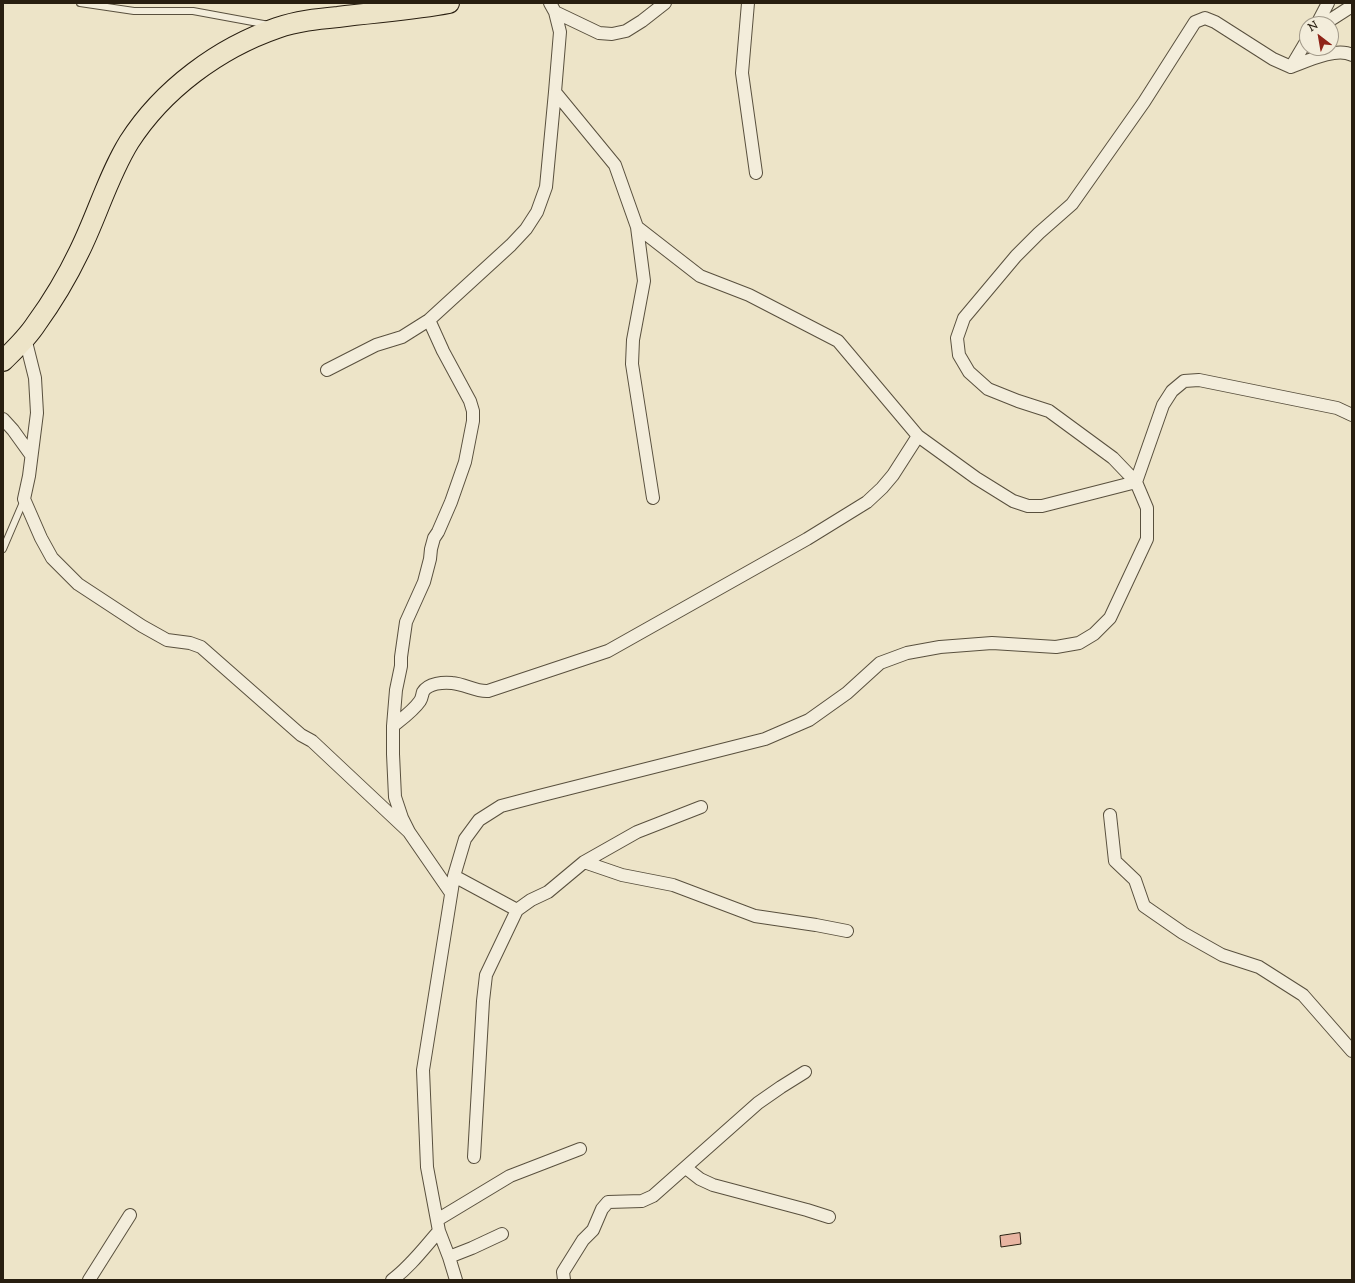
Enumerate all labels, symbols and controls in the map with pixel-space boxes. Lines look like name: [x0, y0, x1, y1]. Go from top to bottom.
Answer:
north arrow: [1299, 16, 1339, 56]
text: N: [1305, 17, 1321, 36]

